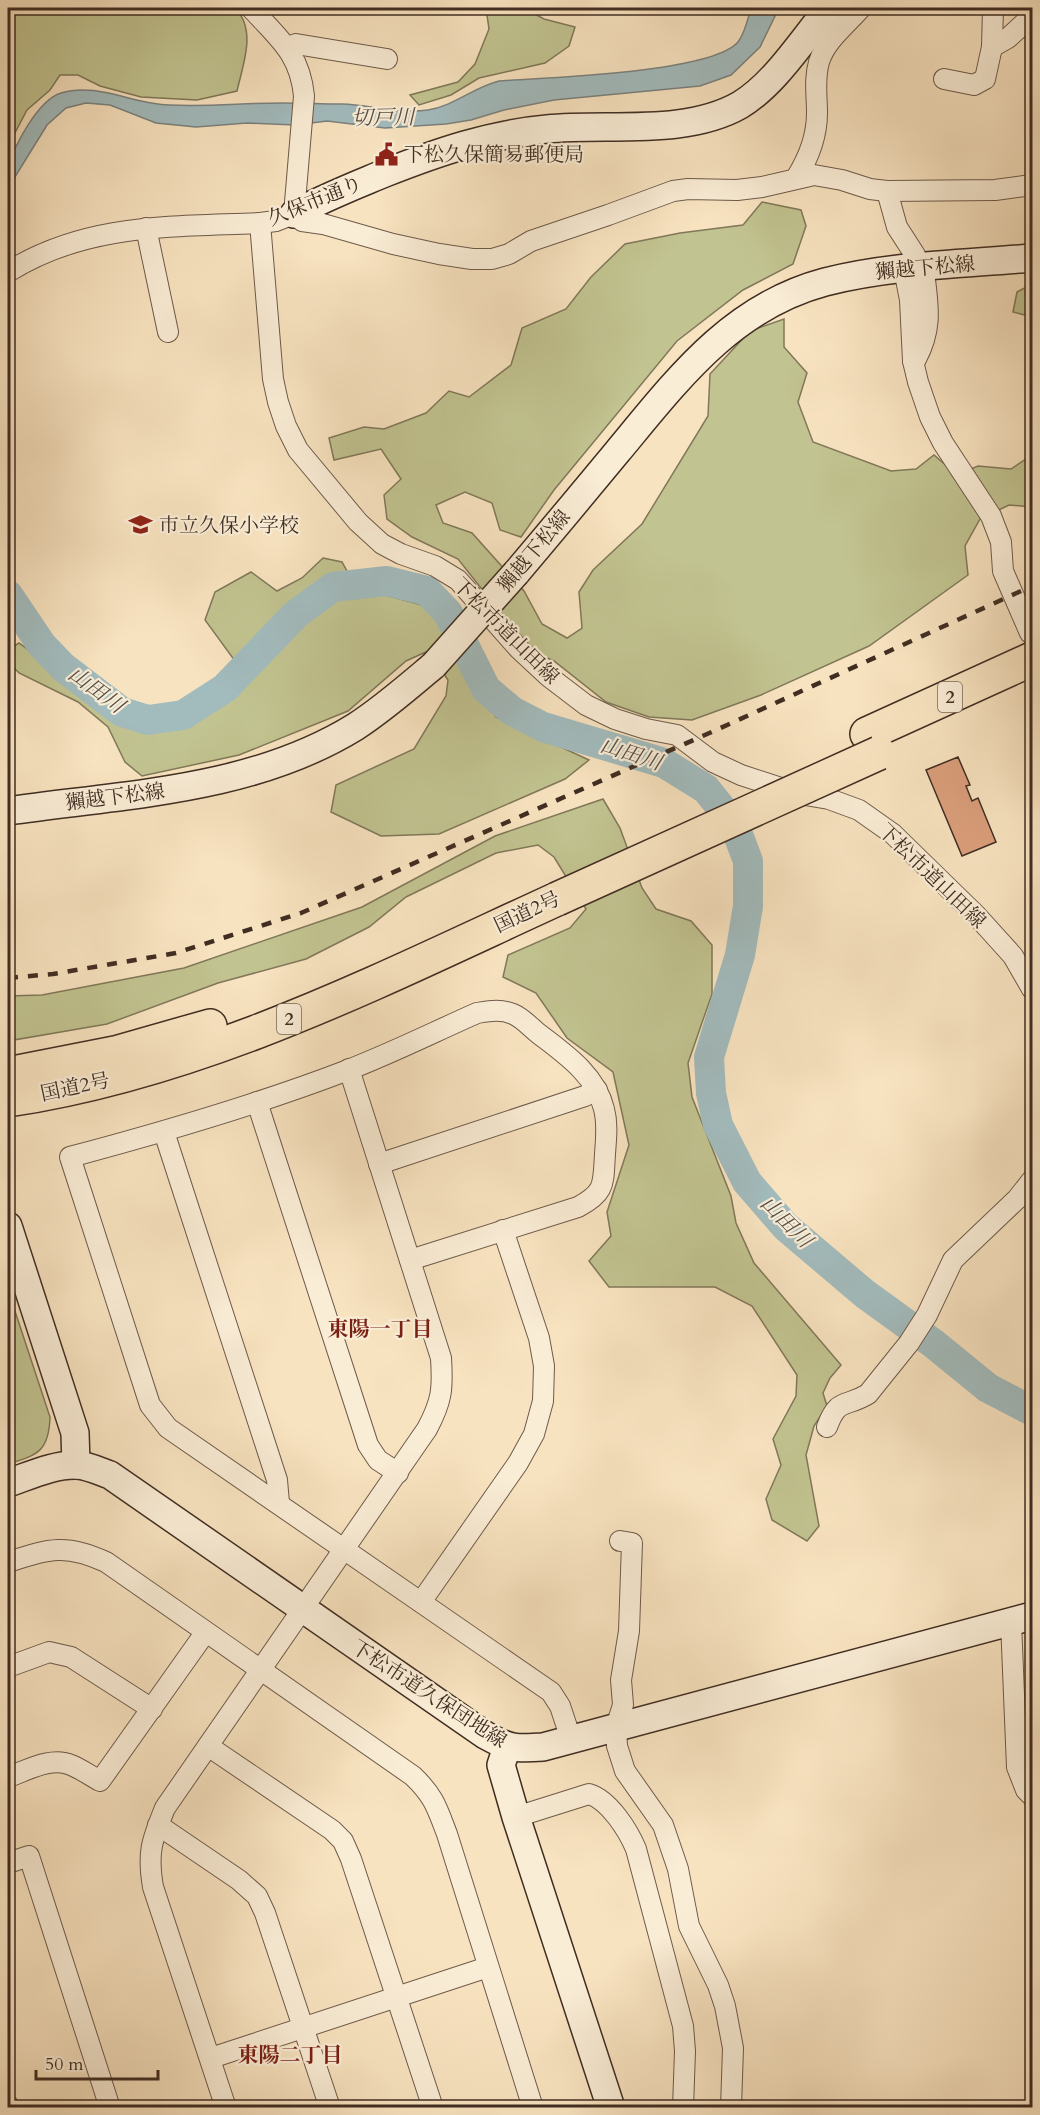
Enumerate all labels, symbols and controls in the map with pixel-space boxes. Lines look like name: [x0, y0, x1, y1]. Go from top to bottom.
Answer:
water label: 切戸川: [351, 103, 417, 133]
public building icon: 下松久保簡易郵便局: [373, 141, 399, 167]
place label: 下松久保簡易郵便局: [404, 141, 584, 168]
street label: 久保市通り: [264, 170, 366, 232]
street label: 獺越下松線: [874, 250, 976, 286]
street label: 獺越下松線: [492, 504, 576, 598]
school or university icon: 市立久保小学校: [128, 512, 154, 538]
place label: 市立久保小学校: [159, 512, 299, 539]
street label: 下松市道山田線: [447, 572, 565, 690]
water label: 山田川: [62, 660, 132, 721]
road number: 2: [938, 682, 962, 712]
water label: 山田川: [597, 730, 667, 778]
street label: 獺越下松線: [64, 778, 166, 816]
street label: 下松市道山田線: [872, 818, 992, 934]
street label: 国道2号: [489, 885, 565, 939]
road number: 2: [277, 1004, 301, 1034]
street label: 国道2号: [38, 1066, 112, 1108]
water label: 山田川: [753, 1189, 820, 1256]
district label: 東陽一丁目: [328, 1315, 433, 1344]
street label: 下松市道久保団地線: [346, 1634, 512, 1754]
district label: 東陽二丁目: [238, 2041, 343, 2070]
scale bar: [36, 2043, 158, 2081]
text: 50 m: [45, 2052, 84, 2077]

